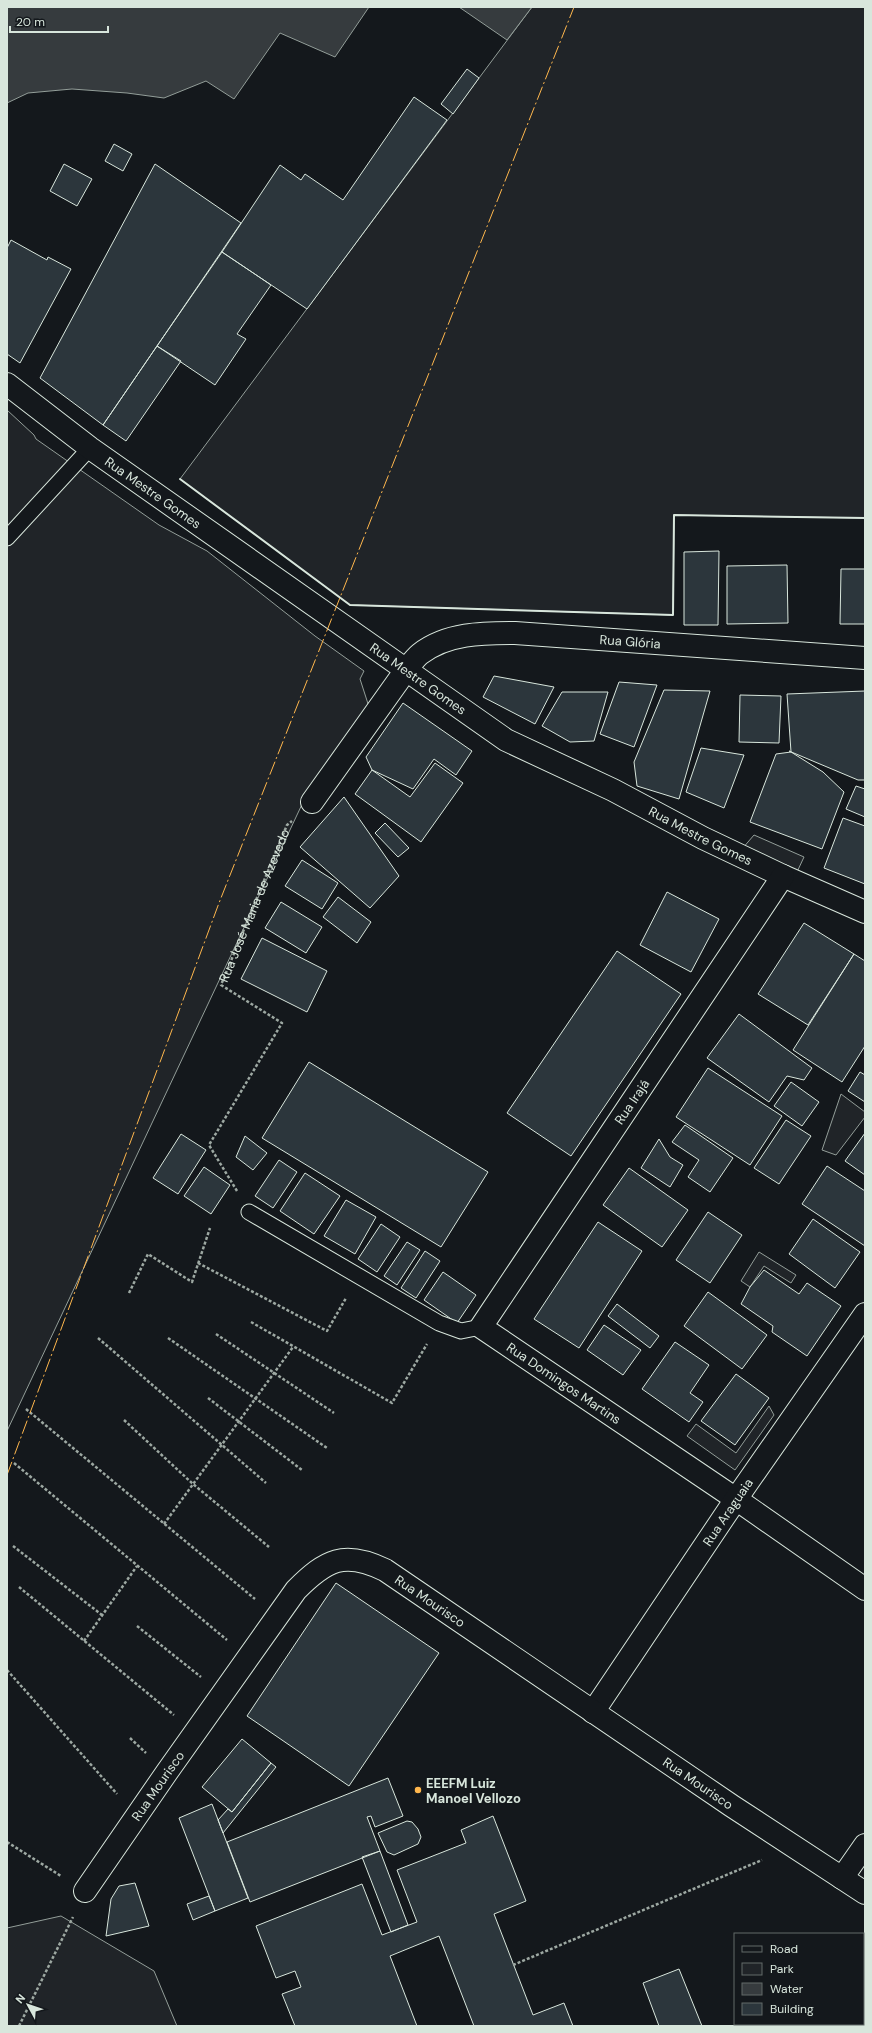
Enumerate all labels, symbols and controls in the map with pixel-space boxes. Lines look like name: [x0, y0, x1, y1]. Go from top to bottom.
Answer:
scale bar: [10, 8, 108, 34]
text: 20 m: [16, 14, 45, 30]
street label: Rua Mestre Gomes: [102, 453, 205, 532]
street label: Rua Glória: [599, 631, 661, 652]
street label: Rua Mestre Gomes: [367, 639, 470, 718]
street label: Rua Mestre Gomes: [646, 802, 755, 869]
street label: Rua José Maria de Azevedo: [215, 826, 293, 985]
street label: Rua Irajá: [611, 1076, 653, 1128]
street label: Rua Domingos Martins: [504, 1338, 625, 1428]
street label: Rua Araguaia: [698, 1475, 756, 1549]
street label: Rua Mourisco: [392, 1571, 469, 1631]
street label: Rua Mourisco: [128, 1747, 188, 1824]
street label: Rua Mourisco: [660, 1753, 737, 1813]
place label: EEEFM Luiz Manoel Vellozo: [426, 1775, 521, 1807]
marker: EEEFM Luiz Manoel Vellozo: [413, 1785, 423, 1795]
legend: [734, 1933, 864, 2025]
text: Road: [770, 1941, 798, 1957]
text: Park: [770, 1961, 794, 1977]
text: Water: [770, 1981, 804, 1997]
north arrow: [8, 1985, 48, 2025]
text: N: [12, 1991, 28, 2006]
text: Building: [770, 2001, 814, 2017]

